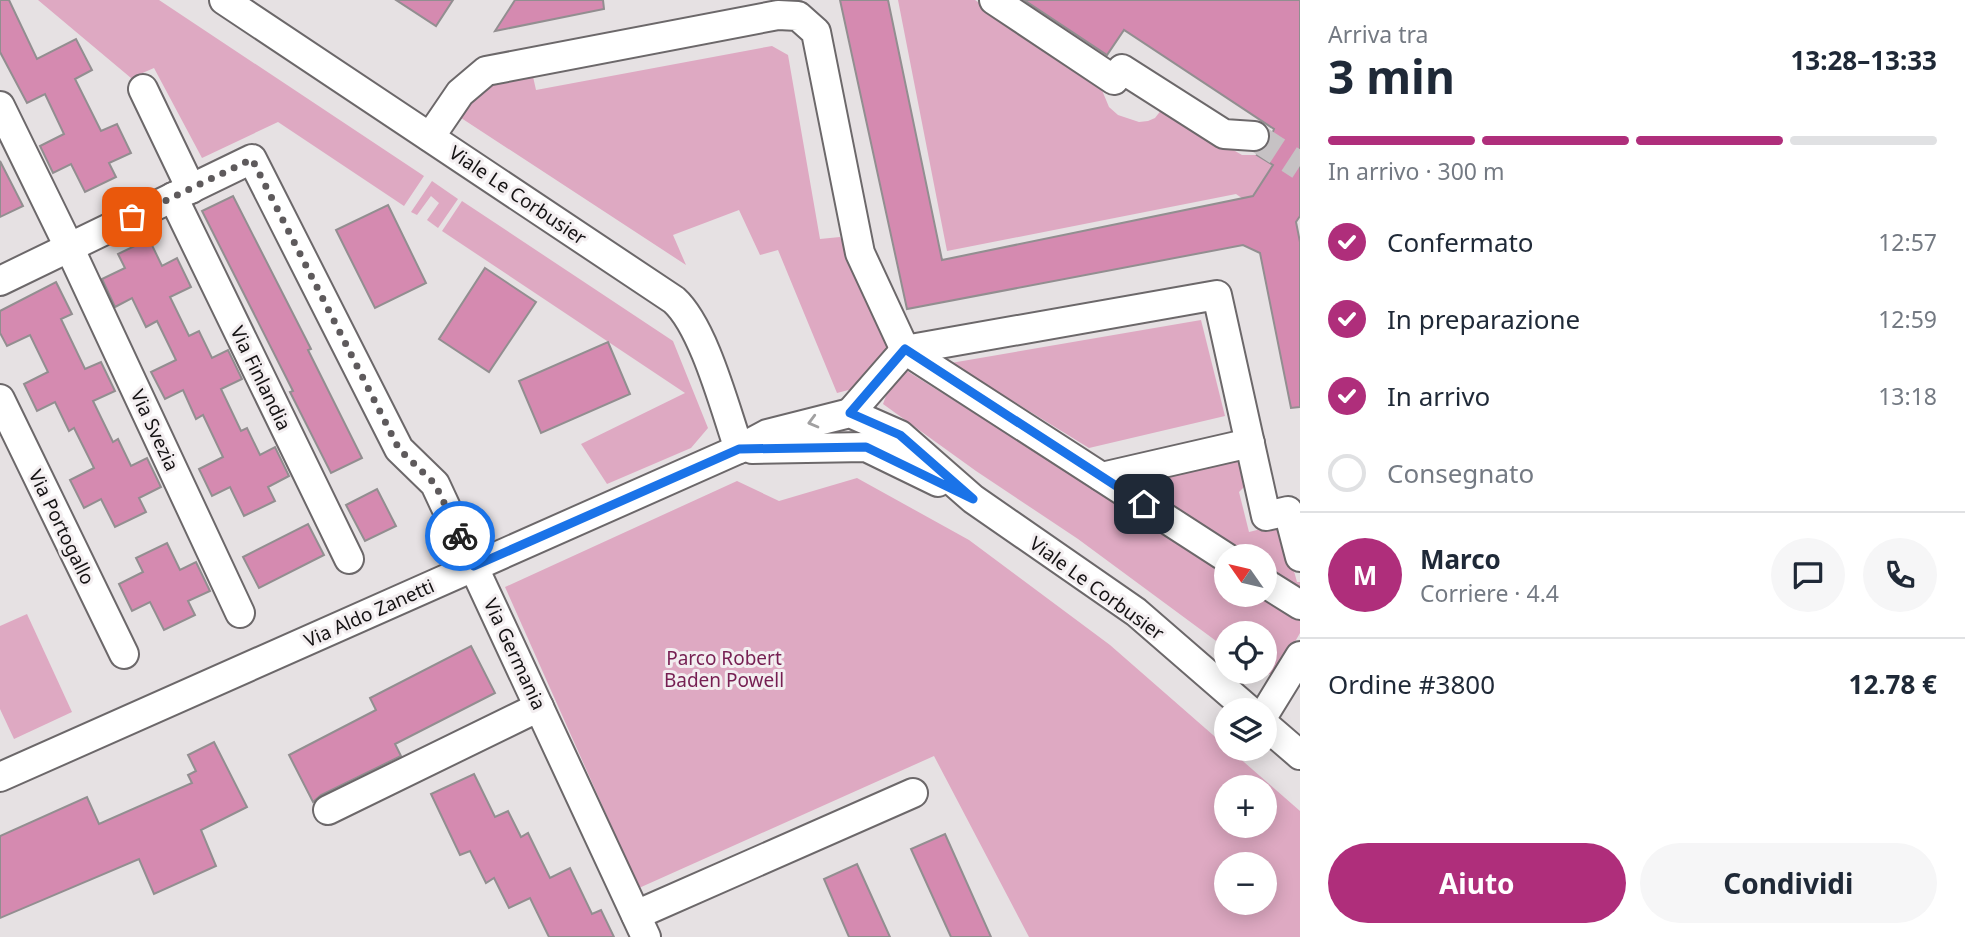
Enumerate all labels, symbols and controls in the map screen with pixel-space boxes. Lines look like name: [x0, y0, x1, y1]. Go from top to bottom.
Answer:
text: Arriva tra: [1328, 18, 1428, 50]
text: 13:28–13:33: [1790, 42, 1937, 78]
text: 3 min: [1328, 45, 1455, 107]
street label: Viale Le Corbusier: [444, 139, 592, 251]
text: In arrivo · 300 m: [1328, 155, 1505, 187]
pin: [102, 187, 162, 247]
icon: bag: [113, 198, 151, 236]
icon: check: [1328, 223, 1366, 261]
text: Confermato: [1387, 224, 1534, 260]
text: 12:57: [1878, 226, 1937, 258]
icon: check: [1328, 300, 1366, 338]
text: In preparazione: [1387, 301, 1580, 337]
text: 12:59: [1878, 303, 1937, 335]
street label: Via Finlandia: [225, 322, 297, 434]
icon: check: [1328, 377, 1366, 415]
text: In arrivo: [1387, 378, 1490, 414]
text: 13:18: [1878, 380, 1937, 412]
street label: Via Svezia: [125, 385, 185, 475]
one-way arrow: [807, 414, 819, 429]
text: Consegnato: [1387, 455, 1534, 491]
street label: Via Portogallo: [23, 465, 101, 589]
pin: [1114, 474, 1174, 534]
icon: home: [1125, 485, 1163, 523]
courier: [425, 501, 495, 571]
icon: bike: [441, 517, 479, 555]
street label: Viale Le Corbusier: [1024, 530, 1170, 646]
button: chat: [1771, 538, 1845, 612]
button: phone: [1863, 538, 1937, 612]
text: Marco: [1420, 541, 1501, 577]
north arrow: [1214, 544, 1278, 607]
map controls: [1214, 544, 1277, 915]
text: M: [1353, 557, 1377, 593]
street label: Via Aldo Zanetti: [300, 573, 438, 653]
text: Corriere · 4.4: [1420, 577, 1559, 609]
street label: Via Germania: [478, 594, 552, 714]
button: locate: [1214, 621, 1277, 684]
park label: Parco Robert Baden Powell: [664, 645, 784, 693]
text: Ordine #3800: [1328, 666, 1495, 702]
text: 12.78 €: [1849, 666, 1937, 702]
button: layers: [1214, 698, 1277, 761]
button: +: [1214, 775, 1277, 838]
button: Aiuto: [1328, 843, 1626, 923]
button: Condividi: [1640, 843, 1937, 923]
button: −: [1214, 852, 1277, 915]

